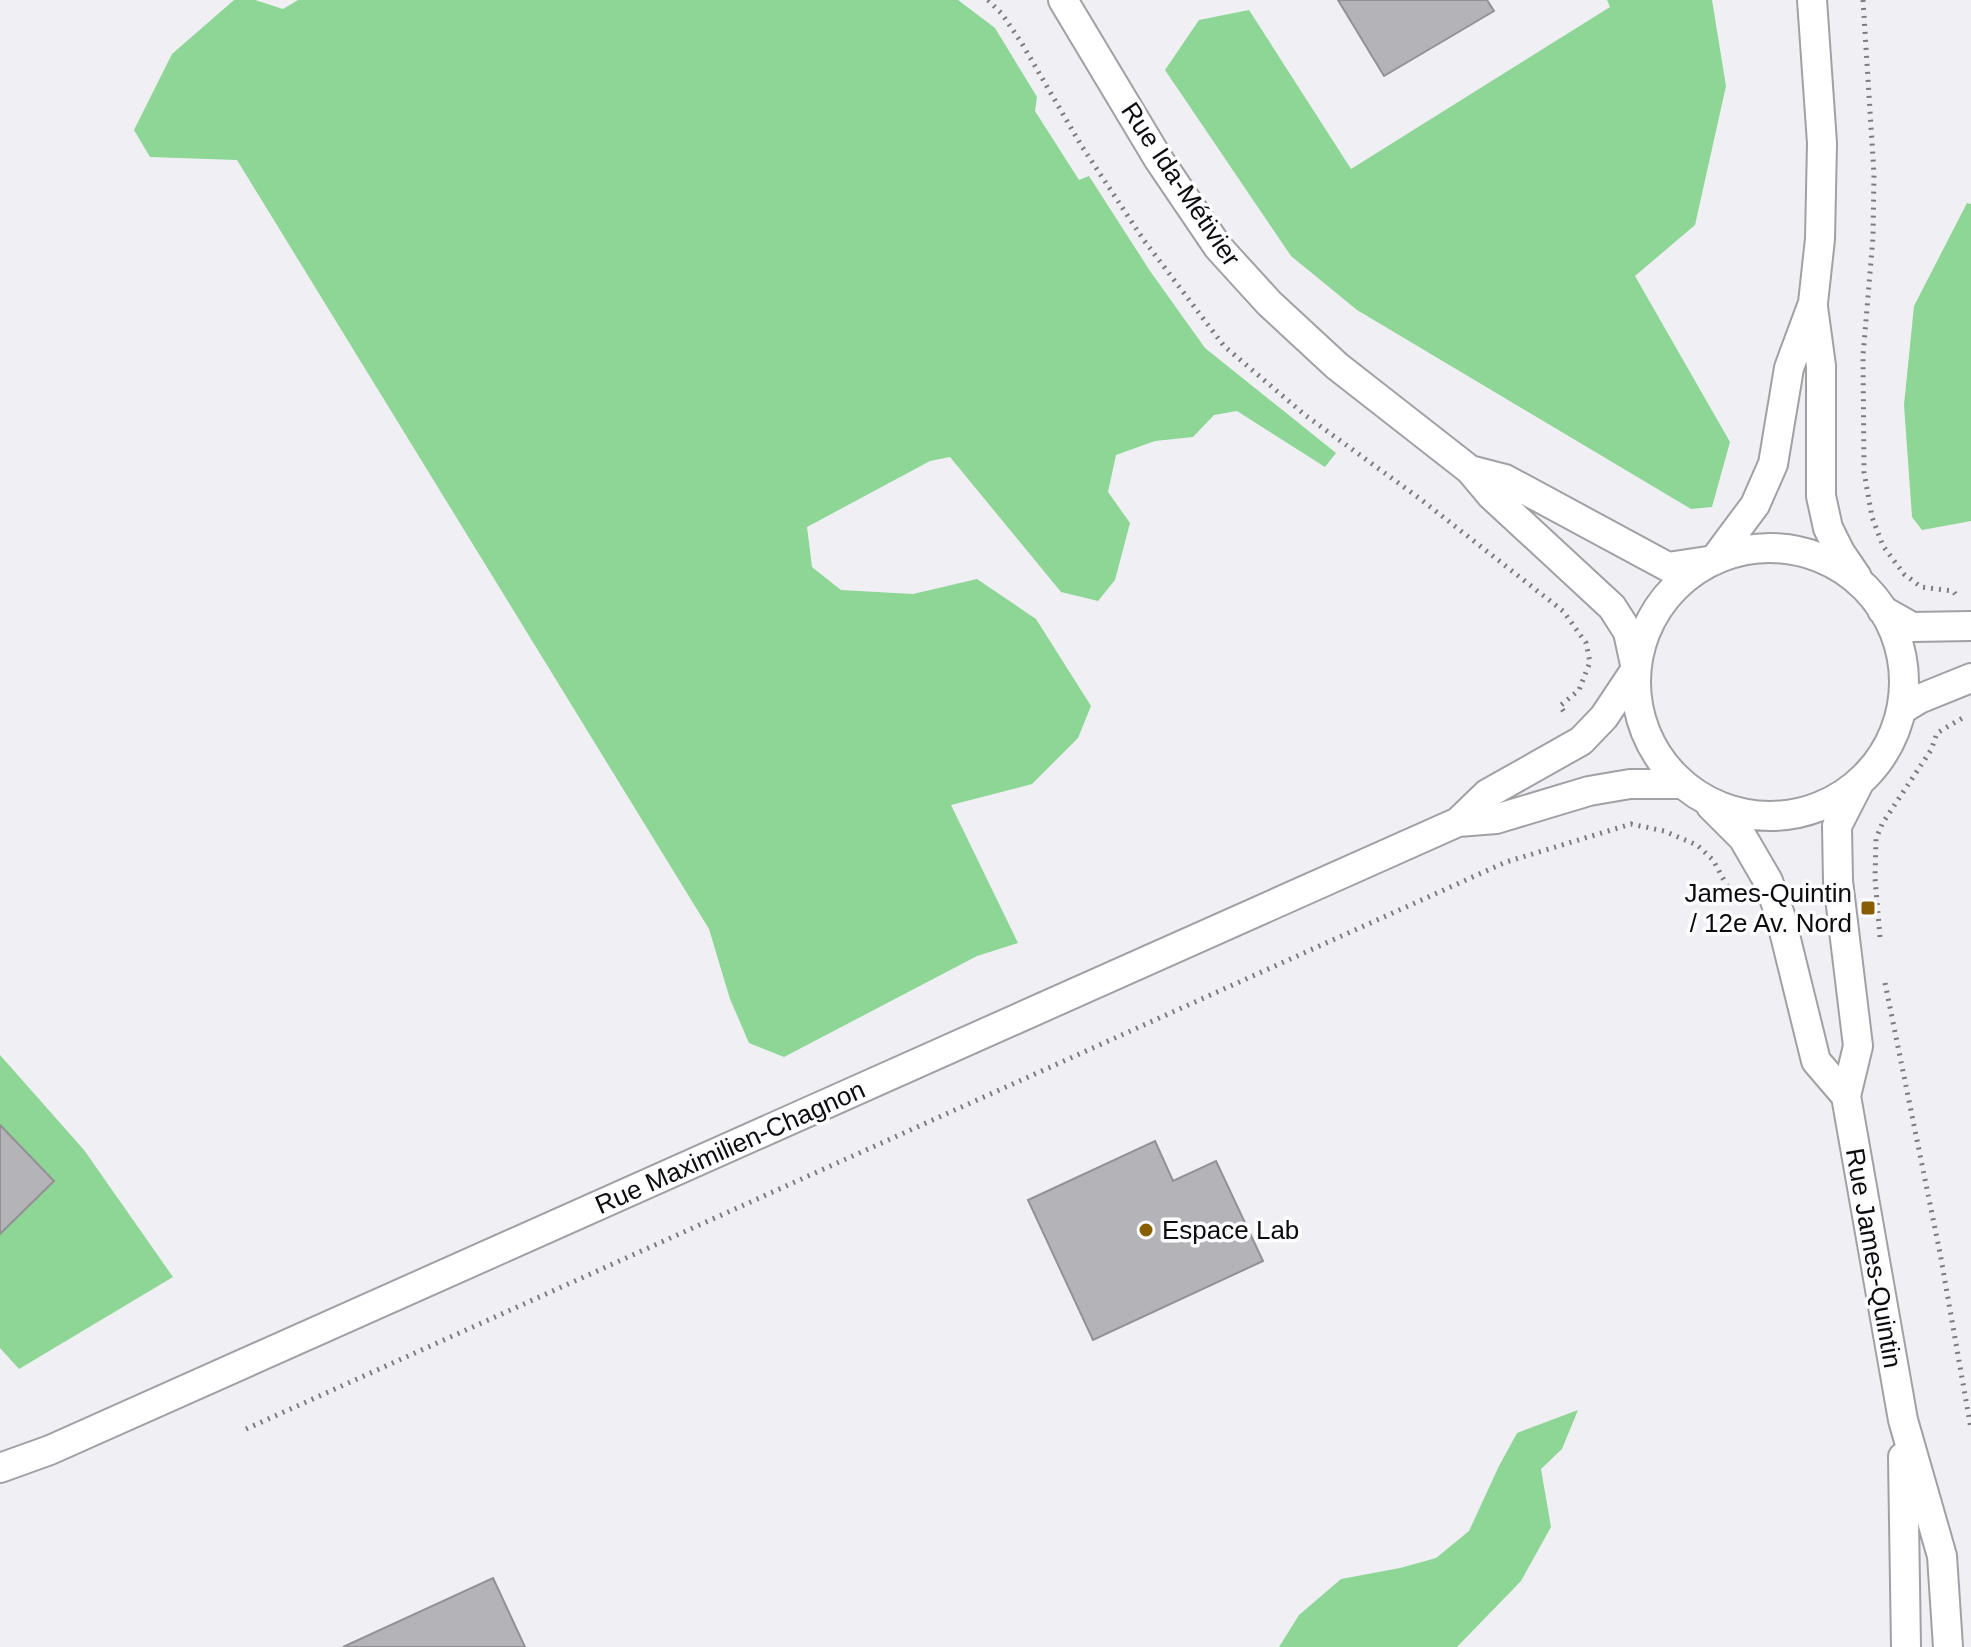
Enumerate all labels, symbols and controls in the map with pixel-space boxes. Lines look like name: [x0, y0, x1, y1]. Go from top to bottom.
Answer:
street label: Rue Ida-Métivier: [1115, 97, 1247, 272]
place label: James-Quintin / 12e Av. Nord: [1684, 878, 1852, 938]
marker: James-Quintin / 12e Av. Nord: [1859, 899, 1877, 917]
street label: Rue Maximilien-Chagnon: [591, 1074, 869, 1220]
street label: Rue James-Quintin: [1840, 1146, 1908, 1370]
place label: Espace Lab: [1162, 1215, 1299, 1245]
marker: Espace Lab: [1137, 1221, 1155, 1239]

